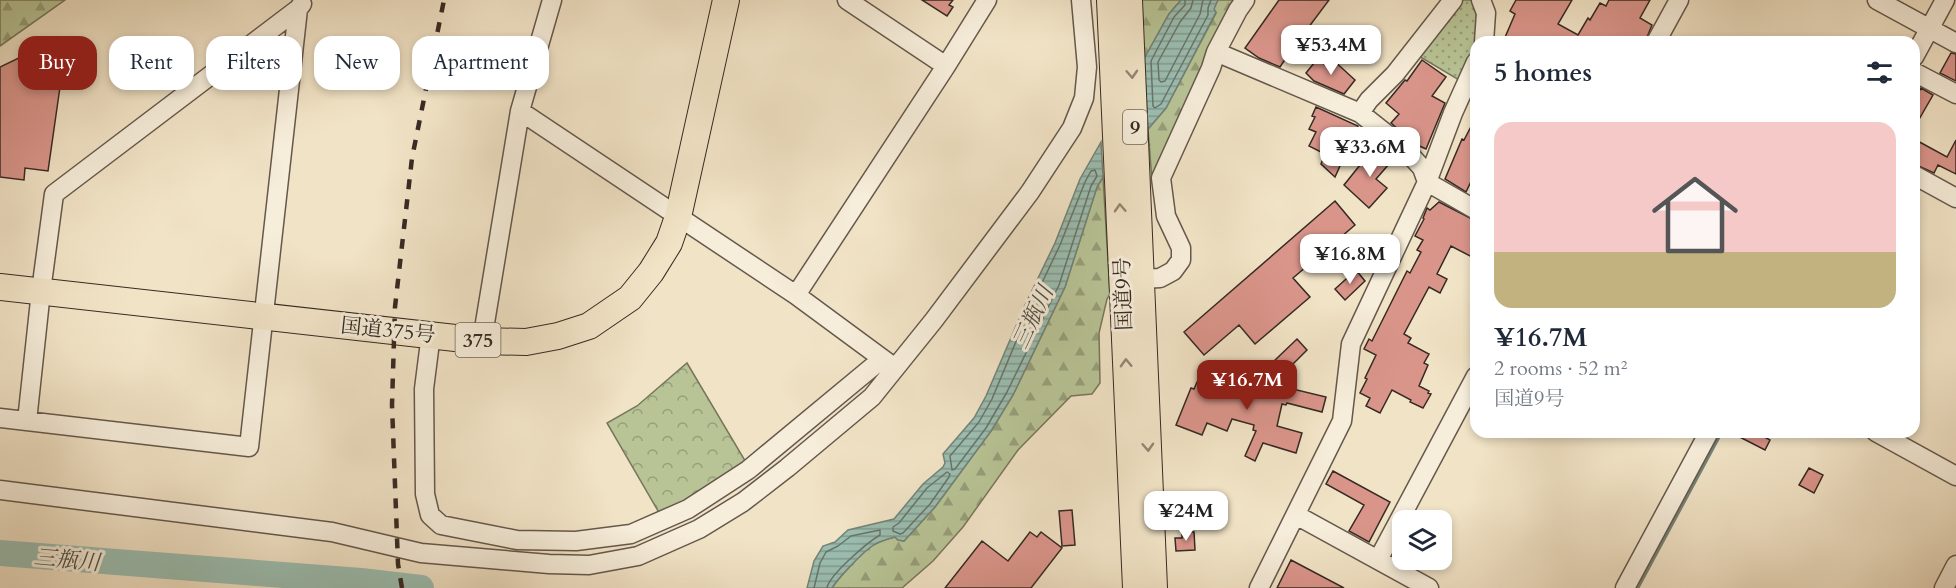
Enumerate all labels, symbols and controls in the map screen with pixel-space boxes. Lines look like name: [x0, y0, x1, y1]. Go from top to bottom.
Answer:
pin: ¥53.4M: [1282, 25, 1380, 76]
text: ¥53.4M: [1295, 31, 1367, 58]
chip: Buy: [18, 36, 97, 90]
chip: Rent: [109, 36, 194, 90]
chip: Filters: [206, 36, 302, 90]
chip: New: [314, 36, 400, 90]
chip: Apartment: [412, 36, 549, 90]
text: 5 homes: [1494, 55, 1592, 90]
icon: filters: [1863, 56, 1896, 89]
one-way arrow: [1126, 69, 1139, 78]
road number: 9: [1123, 110, 1147, 144]
pin: ¥33.6M: [1321, 127, 1419, 178]
text: ¥33.6M: [1334, 133, 1406, 160]
icon: home: [1641, 161, 1749, 269]
one-way arrow: [1114, 203, 1127, 212]
pin: ¥16.8M: [1301, 234, 1399, 285]
text: ¥16.8M: [1314, 240, 1386, 267]
street label: 国道9号: [1108, 257, 1139, 331]
water label: 三瓶川: [1005, 279, 1061, 354]
street label: 国道375号: [339, 311, 437, 350]
text: ¥16.7M: [1494, 320, 1587, 355]
road number: 375: [456, 323, 500, 357]
text: 2 rooms · 52 m²: [1494, 355, 1627, 382]
one-way arrow: [1119, 358, 1132, 367]
pin: ¥16.7M: [1198, 360, 1296, 411]
text: ¥16.7M: [1211, 366, 1283, 393]
text: 国道9号: [1494, 385, 1564, 412]
one-way arrow: [1141, 442, 1154, 451]
pin: ¥24M: [1150, 491, 1222, 542]
text: ¥24M: [1158, 497, 1214, 524]
map controls: [1392, 510, 1452, 570]
button: layers: [1392, 510, 1452, 570]
water label: 三瓶川: [33, 542, 103, 578]

